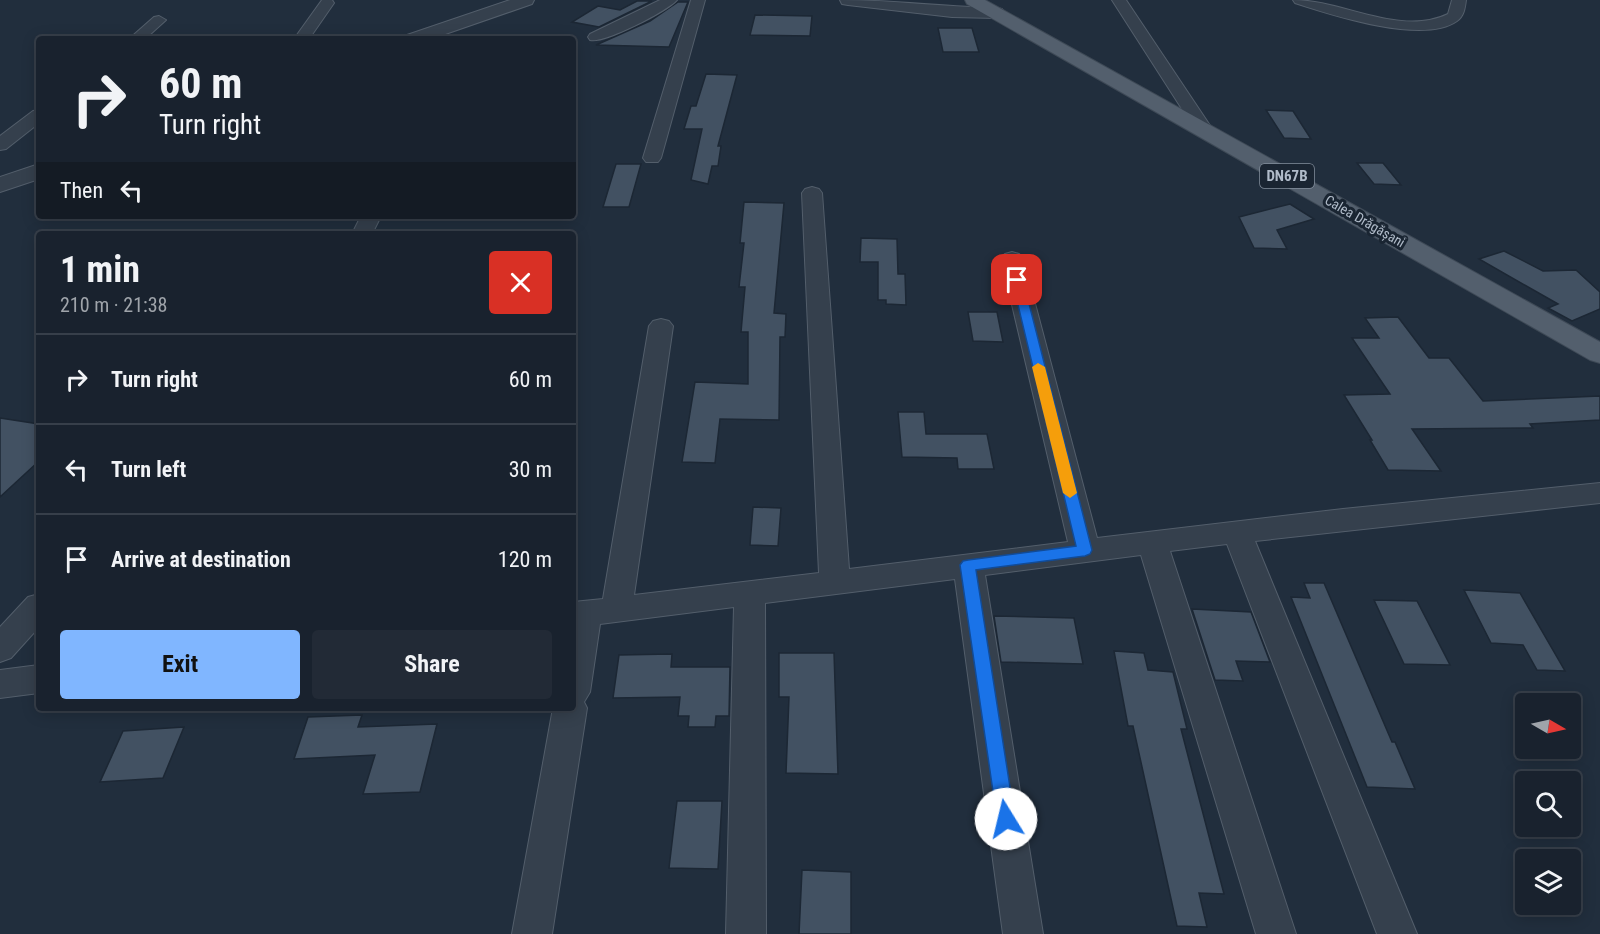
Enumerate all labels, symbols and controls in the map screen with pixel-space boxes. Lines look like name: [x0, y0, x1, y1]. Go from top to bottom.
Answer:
text: 60 m: [159, 59, 242, 108]
icon: right: [60, 60, 138, 138]
text: Turn right: [159, 109, 261, 141]
road number: DN67B: [1260, 164, 1314, 188]
icon: left: [115, 174, 148, 207]
text: Then: [60, 178, 103, 203]
street label: Calea Drăgășani: [1322, 192, 1408, 251]
text: 1 min: [60, 249, 140, 291]
button: close: [489, 251, 552, 314]
pin: [991, 254, 1042, 305]
icon: arrive: [1000, 263, 1033, 296]
text: 210 m · 21:38: [60, 293, 167, 317]
icon: right: [60, 363, 93, 396]
text: Turn right: [111, 367, 198, 392]
text: 60 m: [509, 367, 552, 392]
icon: left: [60, 453, 93, 486]
text: Turn left: [111, 457, 186, 482]
text: 30 m: [509, 457, 552, 482]
icon: arrive: [60, 543, 93, 576]
text: Arrive at destination: [111, 547, 291, 572]
text: 120 m: [498, 547, 552, 572]
button: Exit: [60, 630, 300, 699]
button: Share: [312, 630, 552, 699]
north arrow: [1515, 693, 1581, 759]
map controls: [1515, 693, 1581, 915]
button: search: [1515, 771, 1581, 837]
position arrow: [974, 787, 1038, 851]
button: layers: [1515, 849, 1581, 915]

